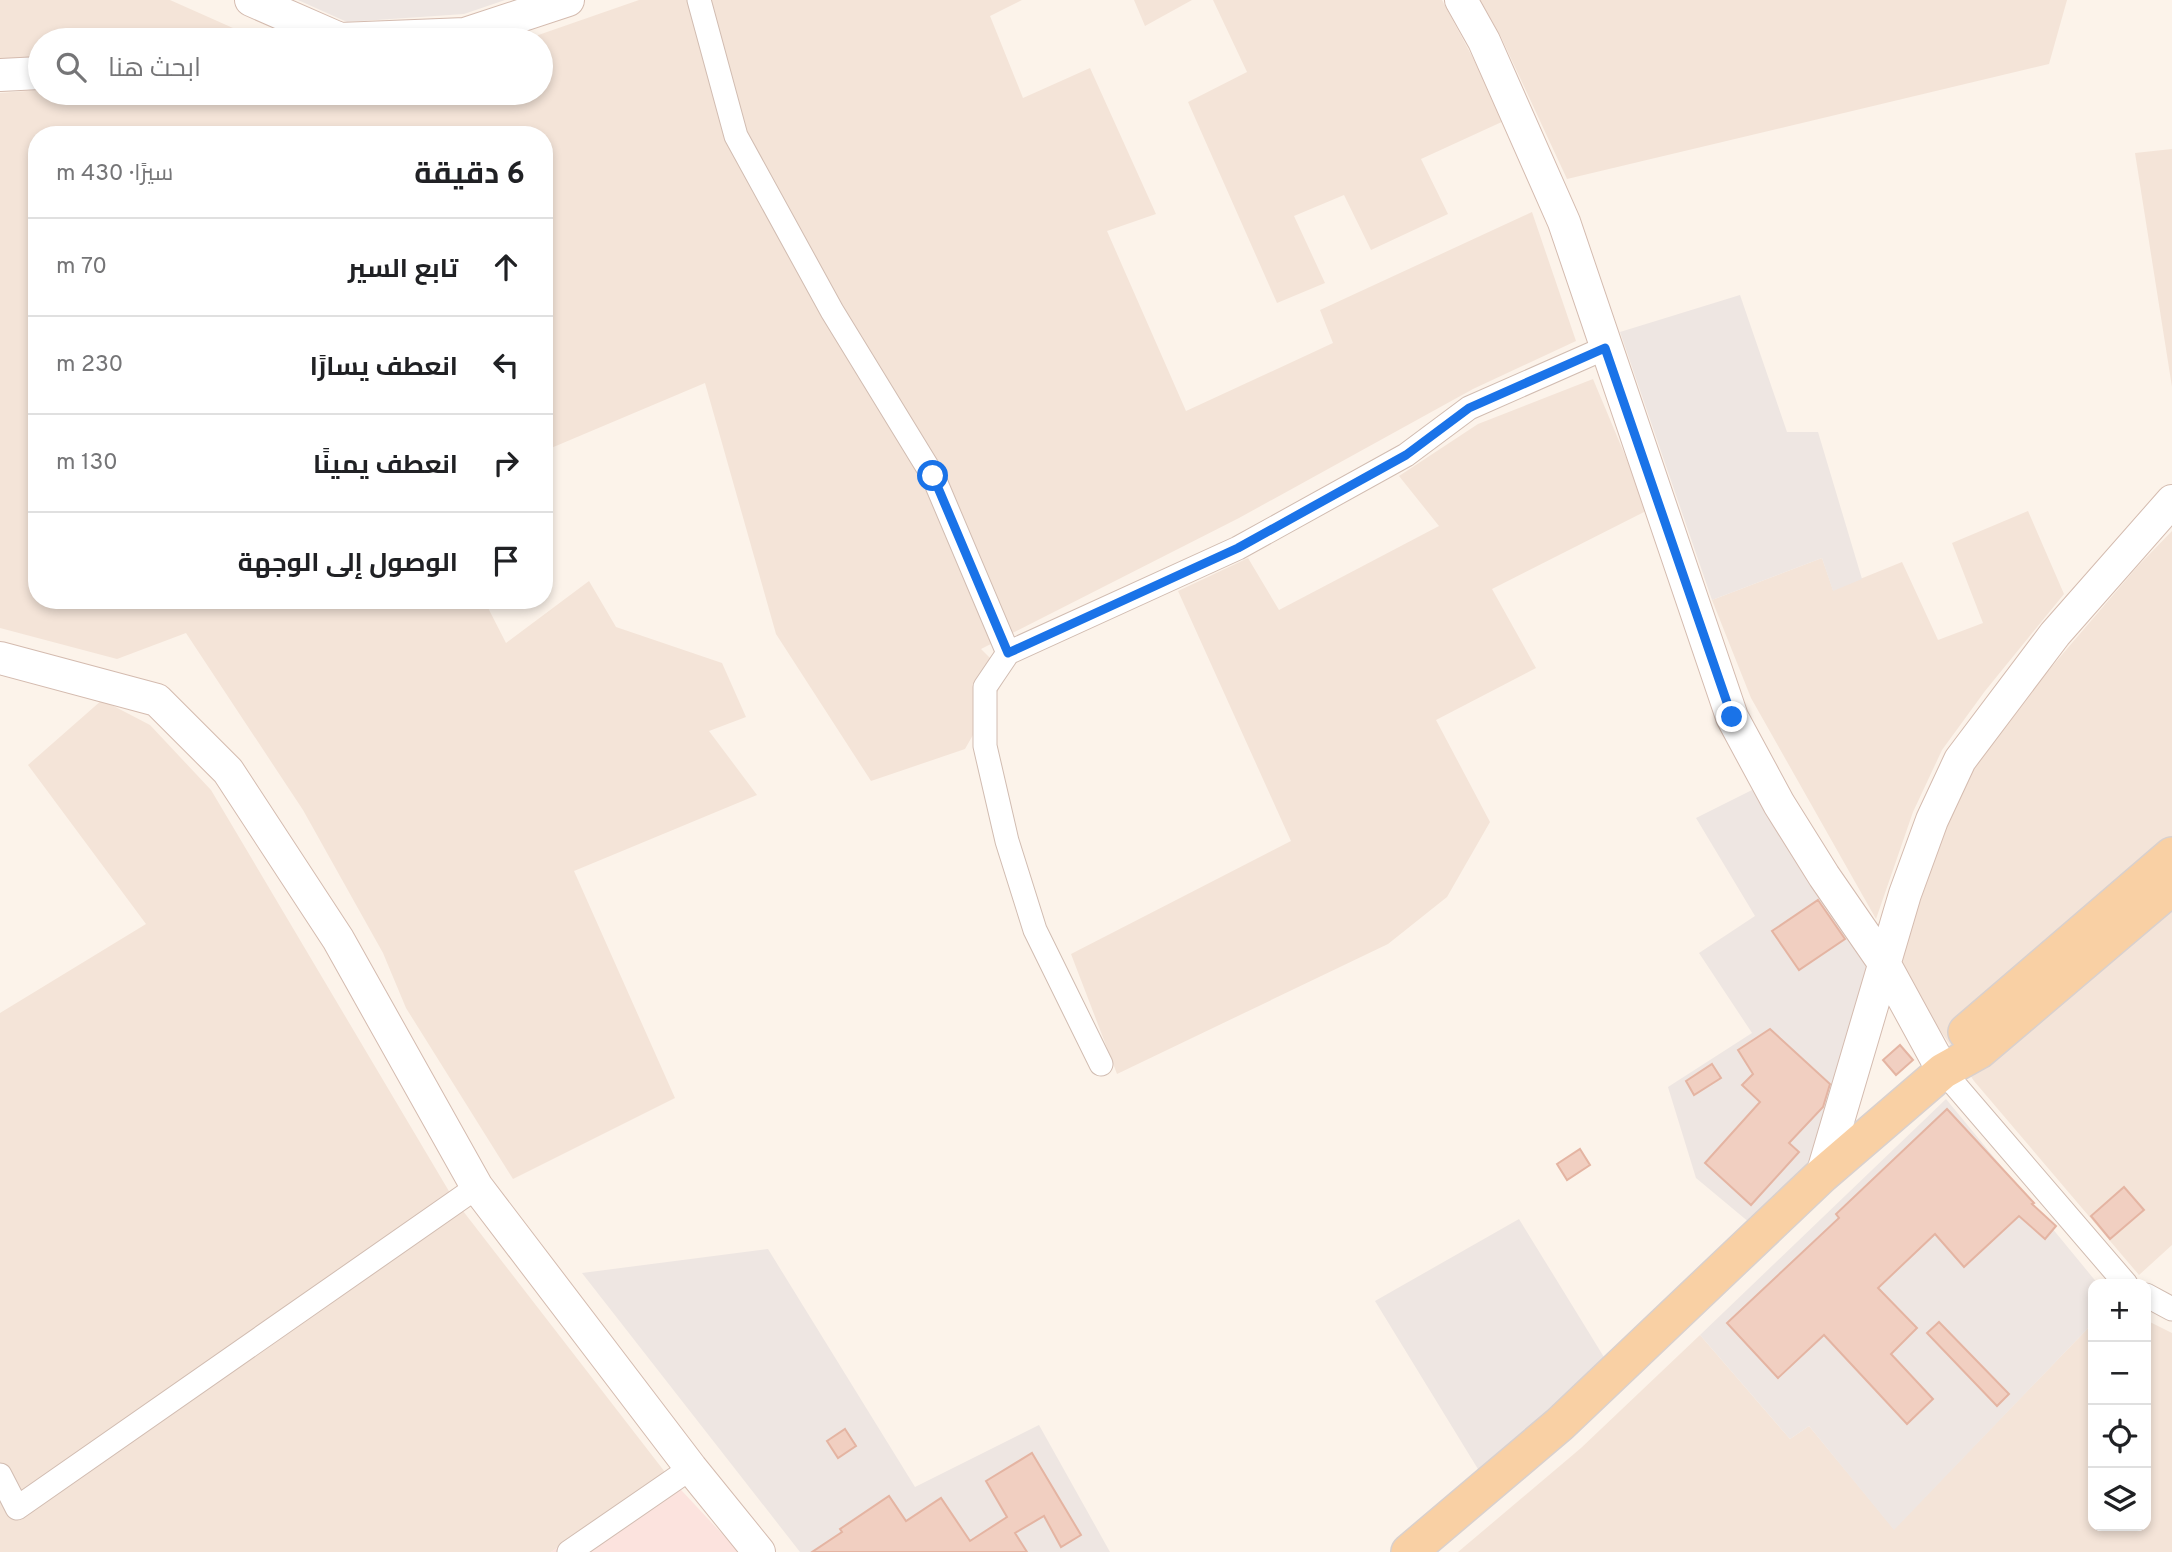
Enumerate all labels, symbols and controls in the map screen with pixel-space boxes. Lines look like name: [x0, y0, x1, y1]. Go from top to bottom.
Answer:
search box: [28, 28, 553, 105]
icon: search: [52, 48, 90, 86]
text: ابحث هنا: [108, 53, 201, 86]
text: 6 دقيقة: [414, 157, 525, 194]
text: سيرًا · 430 m: [56, 160, 173, 189]
icon: ahead: [487, 248, 525, 286]
text: 70 m: [56, 253, 107, 282]
text: تابع السير: [348, 254, 458, 287]
icon: left: [487, 346, 525, 384]
text: 230 m: [56, 351, 123, 380]
text: انعطف يسارًا: [310, 352, 458, 385]
icon: right: [487, 444, 525, 482]
text: 130 m: [56, 449, 118, 478]
text: انعطف يمينًا: [313, 450, 458, 483]
route start: [917, 460, 948, 491]
icon: arrive: [487, 542, 525, 580]
text: الوصول إلى الوجهة: [238, 548, 458, 581]
route end: [1716, 701, 1747, 732]
map controls: [2088, 1279, 2151, 1531]
button: +: [2088, 1279, 2151, 1342]
button: −: [2088, 1342, 2151, 1405]
button: locate: [2088, 1405, 2151, 1468]
button: layers: [2088, 1468, 2151, 1531]

